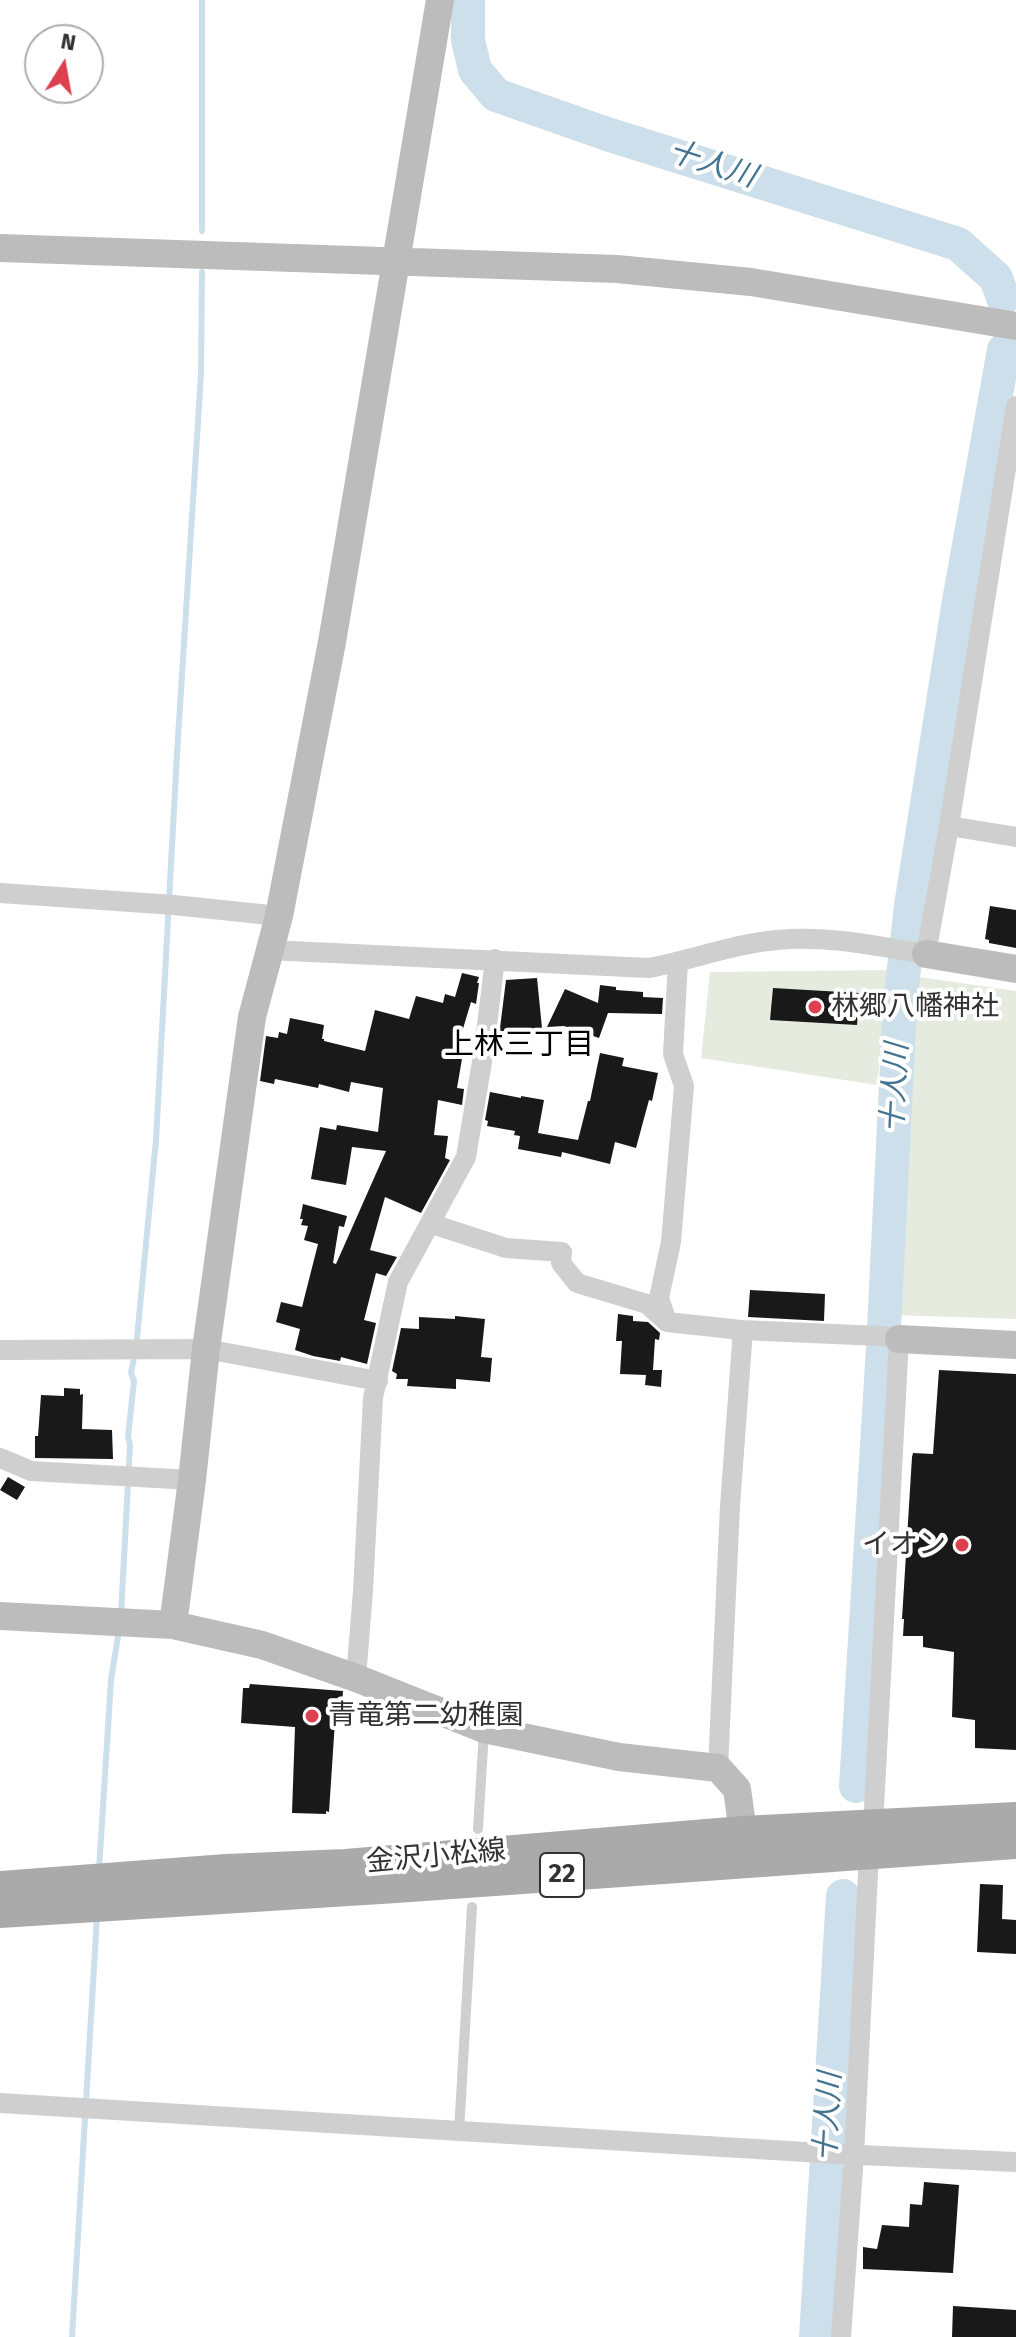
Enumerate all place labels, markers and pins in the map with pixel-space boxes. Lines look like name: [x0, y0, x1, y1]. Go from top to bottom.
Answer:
place label: 林郷八幡神社: [831, 990, 999, 1024]
marker: 林郷八幡神社: [806, 998, 824, 1016]
place label: イオン: [862, 1528, 946, 1562]
marker: イオン: [953, 1536, 971, 1554]
place label: 青竜第二幼稚園: [328, 1699, 524, 1733]
marker: 青竜第二幼稚園: [303, 1707, 321, 1725]

